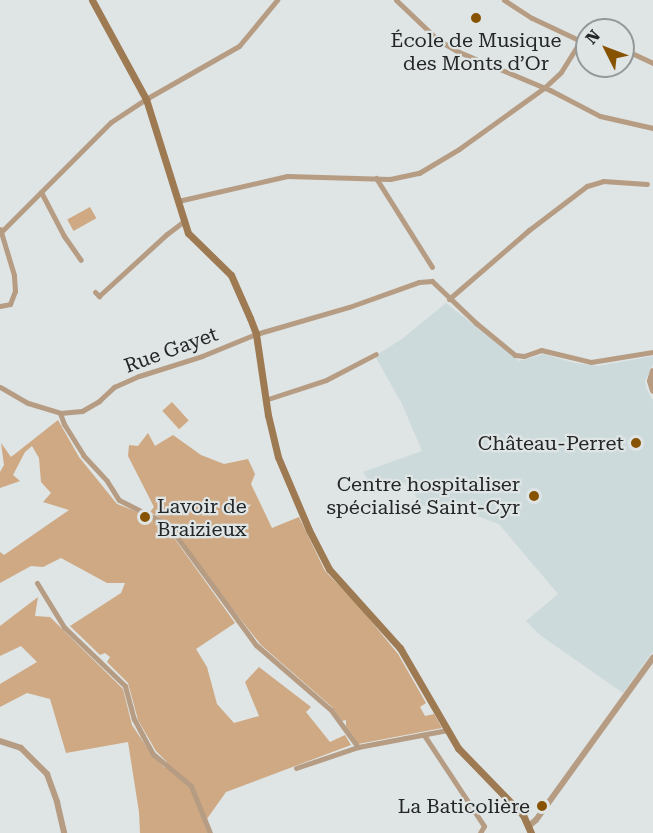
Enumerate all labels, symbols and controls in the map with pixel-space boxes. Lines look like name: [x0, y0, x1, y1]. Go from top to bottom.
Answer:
marker: École de Musique des Monts d’Or: [469, 11, 483, 25]
north arrow: [575, 18, 635, 78]
text: N: [582, 26, 604, 48]
place label: École de Musique des Monts d’Or: [391, 28, 561, 75]
street label: Rue Gayet: [121, 322, 221, 378]
place label: Château-Perret: [478, 431, 624, 455]
marker: Château-Perret: [629, 436, 643, 450]
place label: Centre hospitaliser spécialisé Saint-Cyr: [326, 472, 520, 519]
marker: Centre hospitaliser spécialisé Saint-Cyr: [525, 487, 543, 505]
place label: Lavoir de Braizieux: [157, 494, 247, 541]
marker: Lavoir de Braizieux: [138, 510, 152, 524]
place label: La Baticolière: [398, 794, 530, 818]
marker: La Baticolière: [535, 799, 549, 813]

